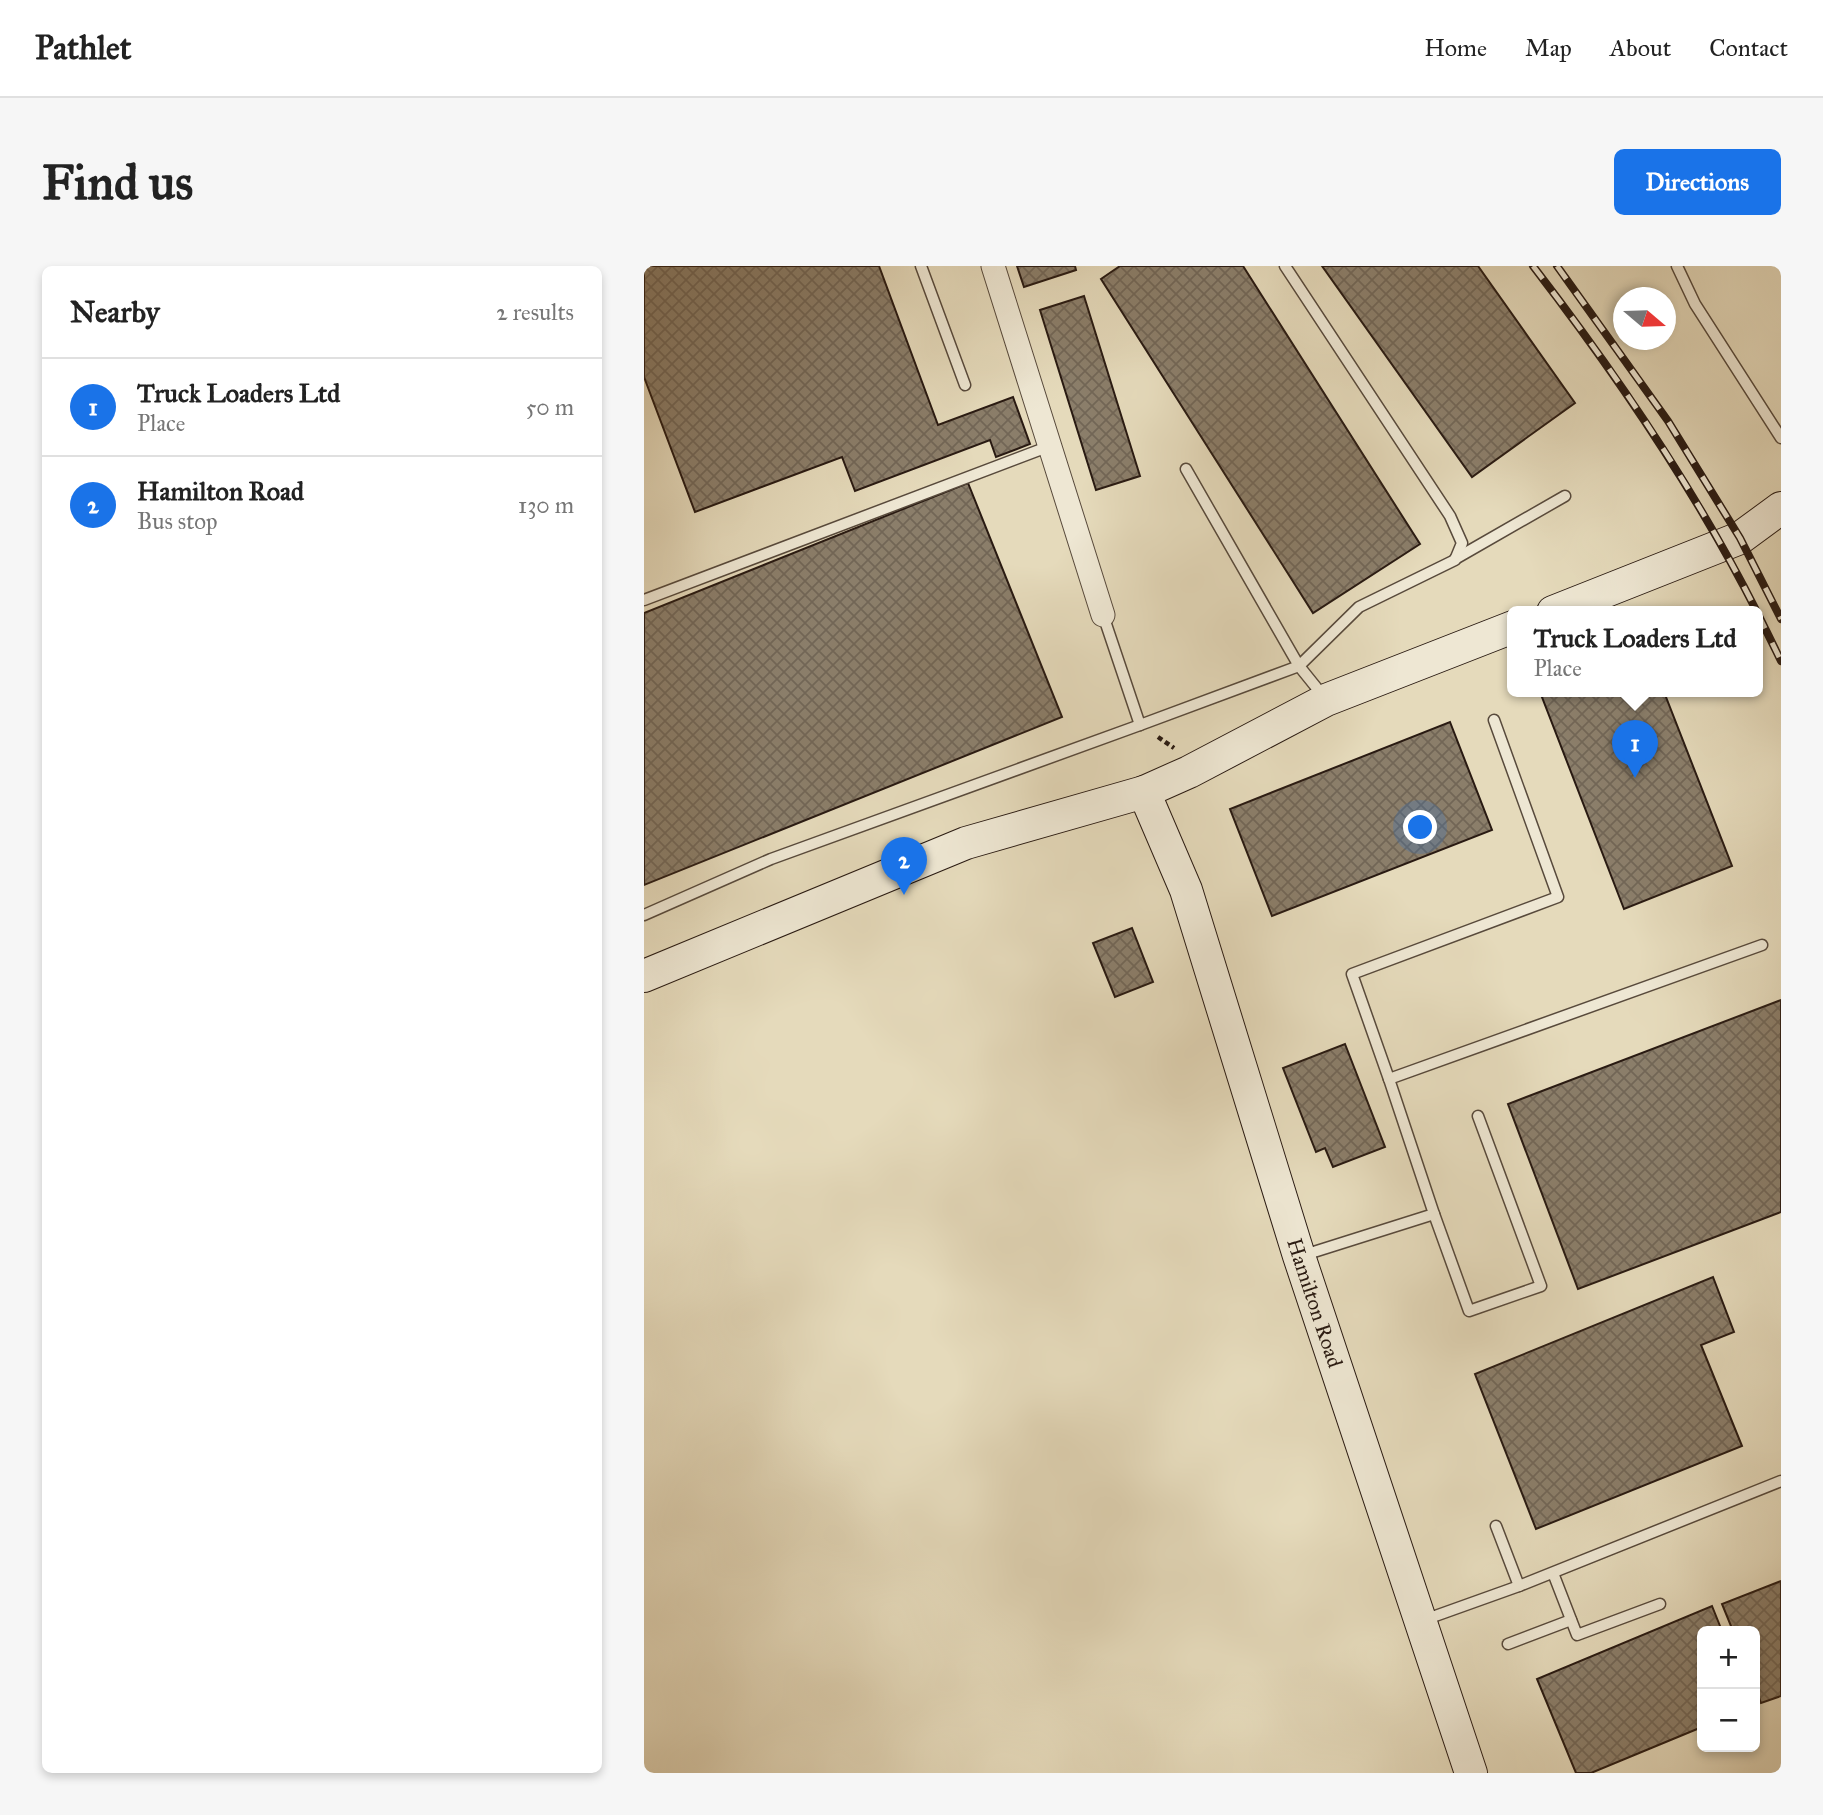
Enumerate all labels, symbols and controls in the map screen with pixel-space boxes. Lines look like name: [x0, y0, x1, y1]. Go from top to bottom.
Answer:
text: Pathlet: [35, 28, 132, 68]
text: Home: [1424, 33, 1487, 63]
text: Map: [1525, 33, 1572, 63]
text: About: [1610, 33, 1671, 63]
text: Contact: [1709, 33, 1788, 63]
button: Directions: [1614, 149, 1781, 215]
text: Find us: [42, 153, 193, 212]
north arrow: [1613, 287, 1676, 350]
text: Nearby: [70, 294, 160, 330]
text: 2 results: [496, 298, 574, 326]
text: Truck Loaders Ltd: [137, 377, 340, 409]
text: 1: [88, 393, 98, 421]
text: 50 m: [526, 393, 574, 421]
text: Place: [137, 409, 185, 437]
text: Hamilton Road: [137, 475, 304, 507]
text: 2: [87, 491, 99, 519]
text: 130 m: [518, 491, 574, 519]
text: Bus stop: [137, 507, 218, 535]
popup: [1507, 606, 1763, 697]
text: Truck Loaders Ltd: [1533, 622, 1737, 654]
text: Place: [1533, 654, 1582, 682]
pin: 1: [1612, 720, 1658, 778]
your location: [1403, 810, 1437, 844]
pin: 2: [881, 837, 927, 895]
street label: Hamilton Road: [1281, 1235, 1348, 1371]
map controls: [1697, 1626, 1760, 1752]
button: +: [1697, 1626, 1760, 1689]
button: −: [1697, 1689, 1760, 1752]

